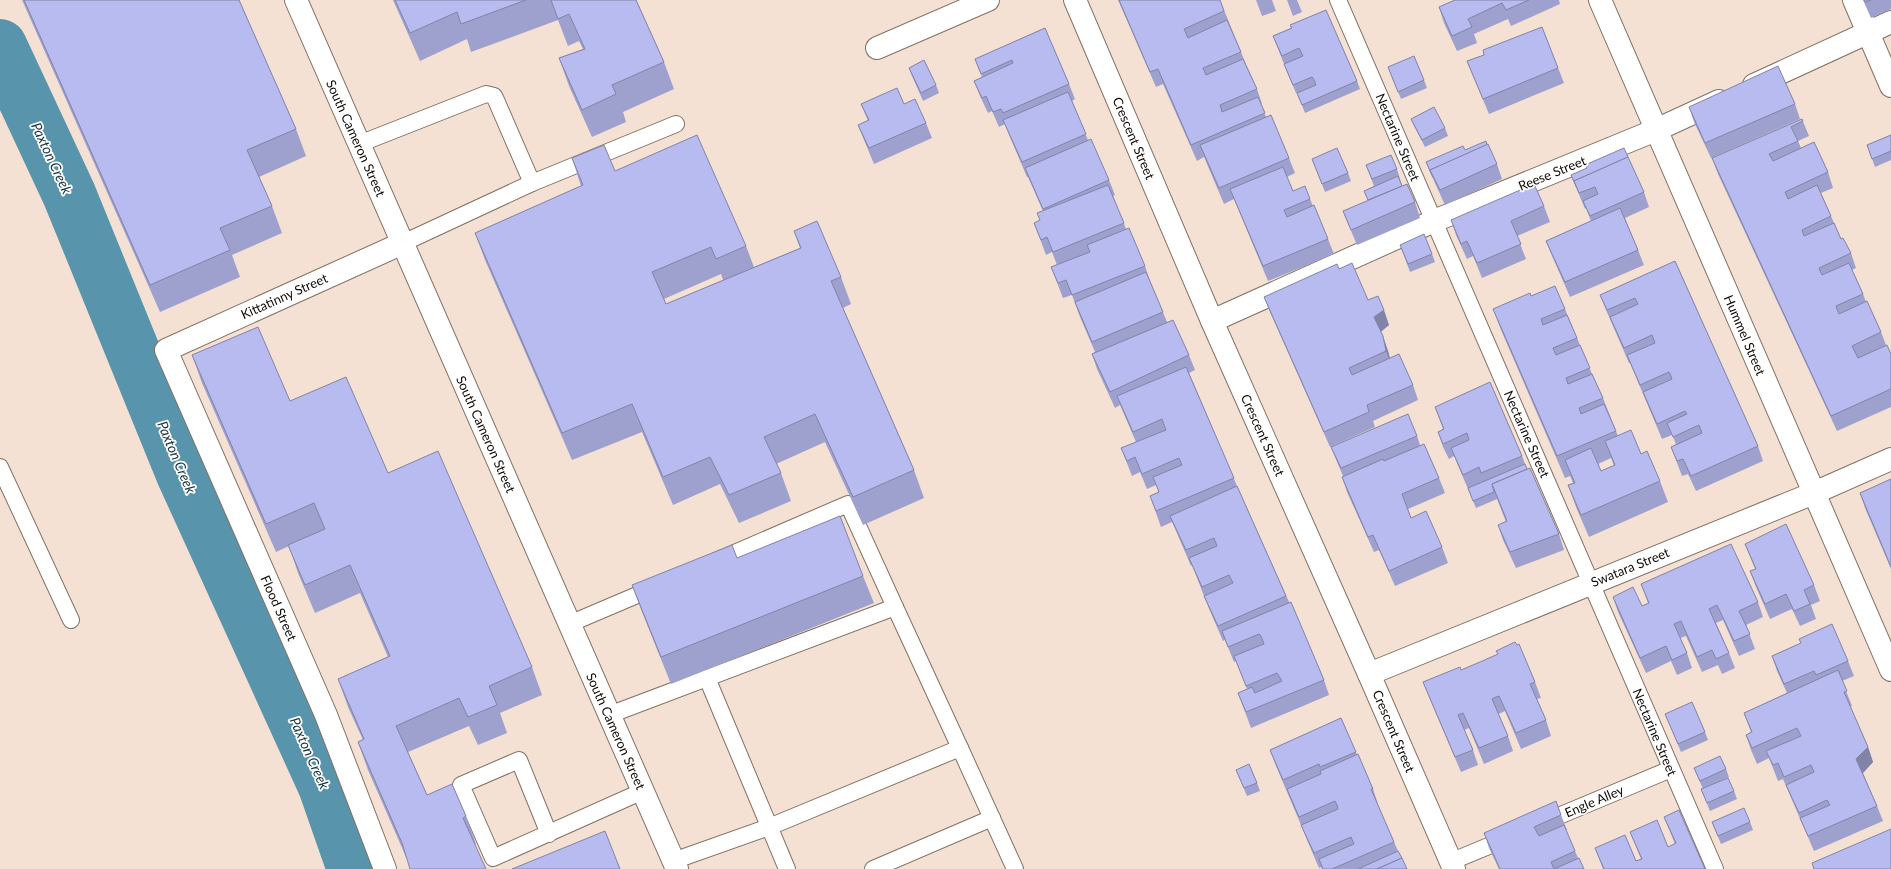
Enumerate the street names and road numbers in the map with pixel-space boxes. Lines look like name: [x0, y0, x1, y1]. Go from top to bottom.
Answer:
street label: South Cameron Street: [323, 77, 389, 199]
street label: Nectarine Street: [1372, 91, 1424, 183]
street label: Crescent Street: [1109, 94, 1159, 182]
street label: Reese Street: [1516, 152, 1588, 194]
street label: Kittatinny Street: [238, 270, 330, 322]
street label: Hummel Street: [1721, 292, 1769, 378]
street label: South Cameron Street: [453, 373, 519, 495]
street label: Nectarine Street: [1501, 388, 1553, 480]
street label: Crescent Street: [1238, 392, 1288, 479]
street label: Swatara Street: [1588, 544, 1672, 590]
street label: Flood Street: [257, 573, 301, 643]
street label: South Cameron Street: [583, 670, 649, 792]
street label: Nectarine Street: [1629, 686, 1681, 778]
street label: Crescent Street: [1369, 687, 1419, 775]
street label: Engle Alley: [1562, 781, 1626, 821]

